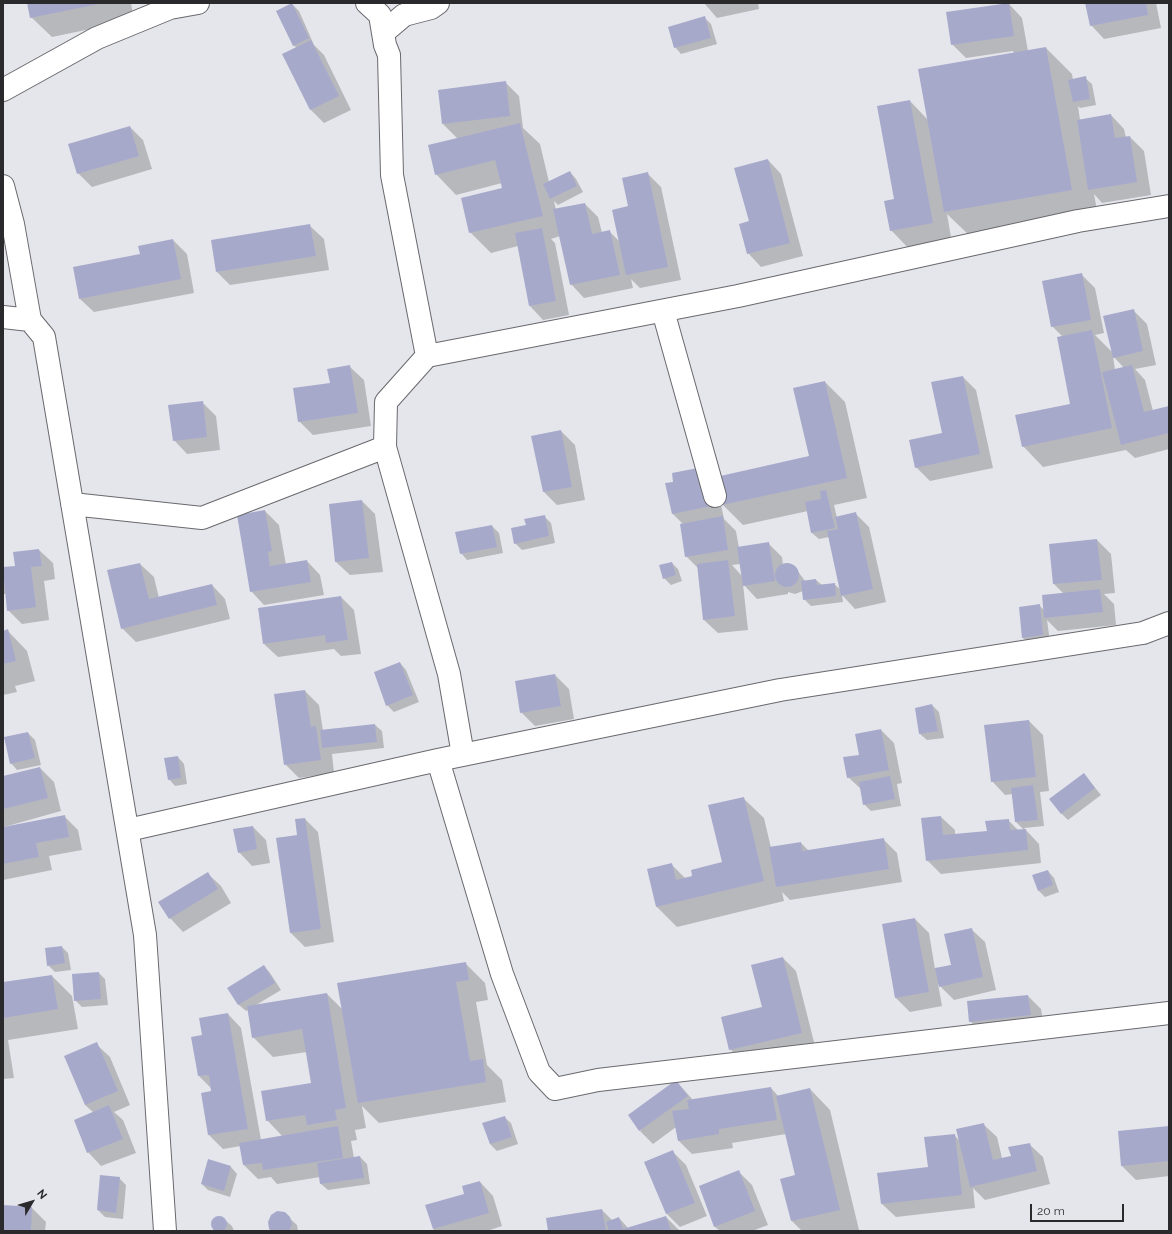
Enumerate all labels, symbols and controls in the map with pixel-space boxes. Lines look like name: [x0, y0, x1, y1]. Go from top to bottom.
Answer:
north arrow: [12, 1182, 52, 1222]
text: N: [34, 1187, 50, 1202]
scale bar: [1032, 1196, 1126, 1222]
text: 20 m: [1037, 1204, 1065, 1218]

